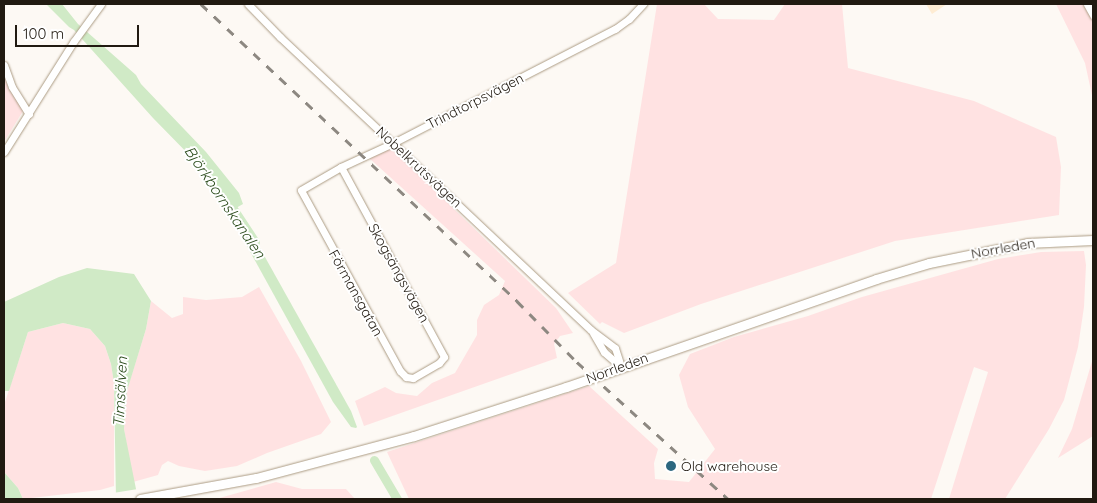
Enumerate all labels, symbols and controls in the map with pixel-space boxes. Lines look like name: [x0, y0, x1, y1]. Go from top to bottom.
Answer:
scale bar: [18, 15, 141, 47]
text: 100 m: [23, 24, 64, 43]
street label: Trindtorpsvägen: [424, 69, 526, 133]
street label: Nobelkrutsvägen: [373, 123, 465, 211]
water label: Björkbornskanalen: [181, 142, 269, 262]
street label: Skogsängsvägen: [365, 220, 433, 326]
street label: Norrleden: [970, 234, 1036, 262]
street label: Förmansgatan: [325, 247, 387, 339]
street label: Norrleden: [584, 349, 650, 387]
water label: Timsälven: [109, 356, 131, 428]
place label: Old warehouse: [681, 458, 778, 474]
marker: Old warehouse: [665, 460, 677, 472]

